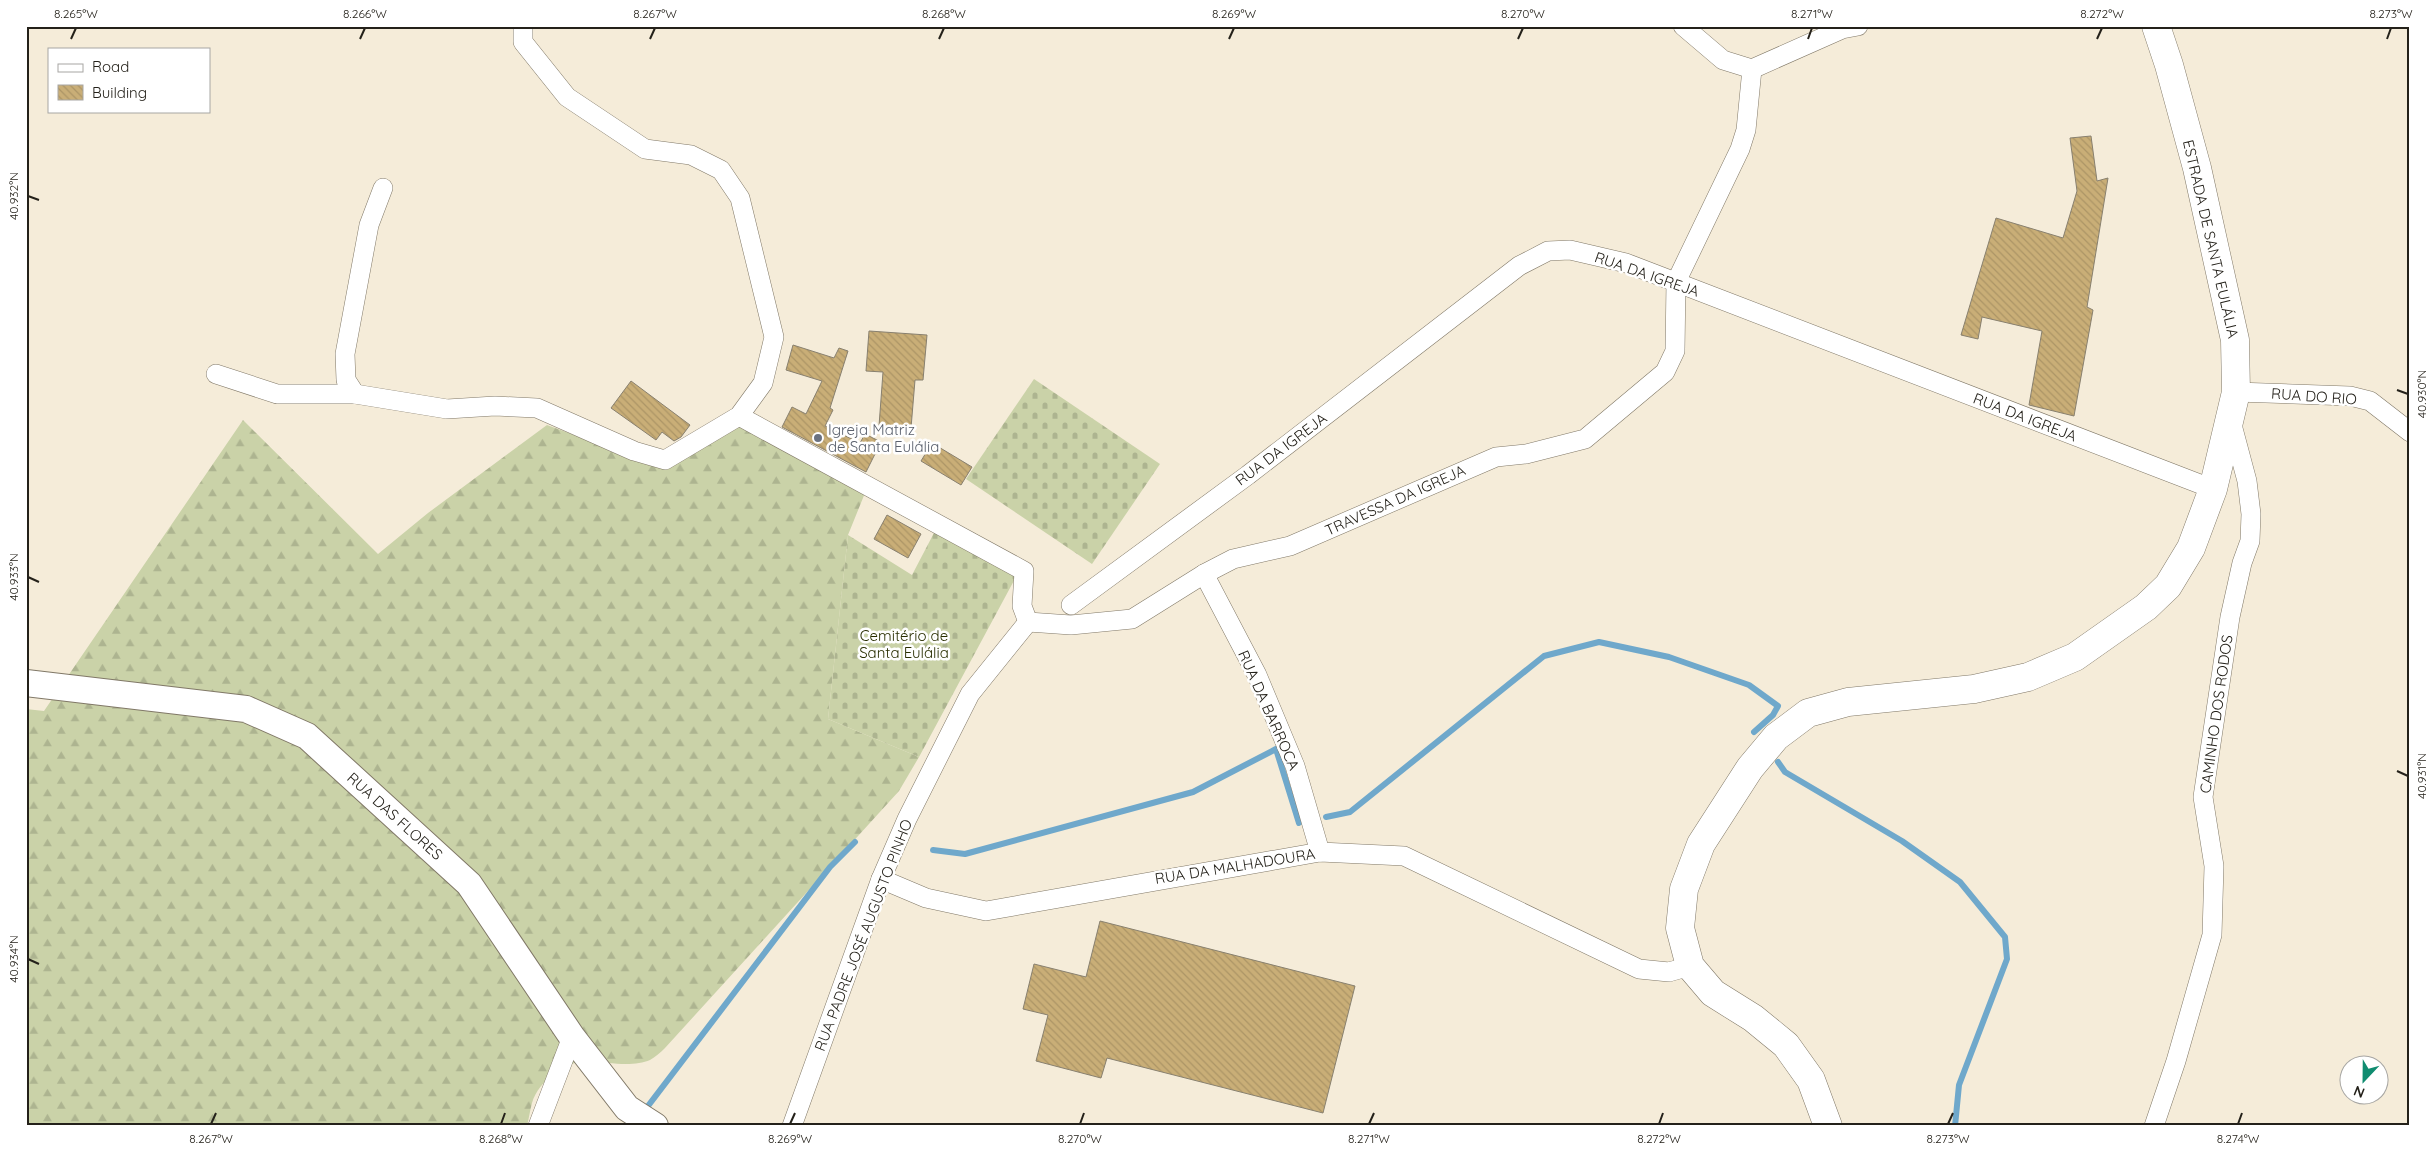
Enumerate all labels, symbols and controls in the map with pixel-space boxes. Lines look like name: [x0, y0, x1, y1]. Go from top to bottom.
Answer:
text: 8.265°W: [54, 6, 98, 21]
text: 8.266°W: [343, 6, 387, 21]
text: 8.267°W: [633, 6, 677, 21]
text: 8.268°W: [922, 6, 966, 21]
text: 8.269°W: [1212, 6, 1256, 21]
text: 8.270°W: [1501, 6, 1545, 21]
text: 8.271°W: [1791, 6, 1833, 21]
text: 8.272°W: [2080, 6, 2124, 21]
text: 8.273°W: [2369, 6, 2413, 21]
legend: [48, 48, 210, 112]
text: Road: [92, 57, 129, 76]
text: Building: [92, 83, 147, 102]
street label: ESTRADA DE SANTA EULÁLIA: [2179, 138, 2243, 340]
text: 40.932°N: [6, 172, 21, 220]
street label: RUA DA IGREJA: [1592, 247, 1702, 301]
text: 40.930°N: [2414, 370, 2429, 418]
street label: RUA DO RIO: [2270, 384, 2358, 408]
street label: RUA DA IGREJA: [1970, 389, 2080, 446]
street label: RUA DA IGREJA: [1232, 408, 1331, 490]
place label: Igreja Matriz de Santa Eulália: [828, 420, 939, 456]
marker: Igreja Matriz de Santa Eulália: [812, 432, 824, 444]
street label: TRAVESSA DA IGREJA: [1322, 460, 1468, 540]
text: 40.933°N: [6, 553, 21, 601]
park label: Cemitério de Santa Eulália: [859, 626, 949, 662]
street label: CAMINHO DOS RODOS: [2195, 634, 2237, 794]
street label: RUA DA BARROCA: [1234, 647, 1304, 773]
text: 40.931°N: [2414, 753, 2429, 799]
street label: RUA DAS FLORES: [343, 768, 447, 864]
street label: RUA PADRE JOSÉ AUGUSTO PINHO: [810, 816, 916, 1054]
street label: RUA DA MALHADOURA: [1153, 844, 1317, 888]
text: 40.934°N: [6, 935, 21, 983]
north arrow: [2338, 1054, 2388, 1104]
text: N: [2351, 1082, 2367, 1102]
text: 8.267°W: [189, 1131, 233, 1146]
text: 8.268°W: [479, 1131, 523, 1146]
text: 8.269°W: [768, 1131, 812, 1146]
text: 8.270°W: [1058, 1131, 1102, 1146]
text: 8.271°W: [1348, 1131, 1390, 1146]
text: 8.272°W: [1637, 1131, 1681, 1146]
text: 8.273°W: [1926, 1131, 1970, 1146]
text: 8.274°W: [2217, 1131, 2260, 1146]

